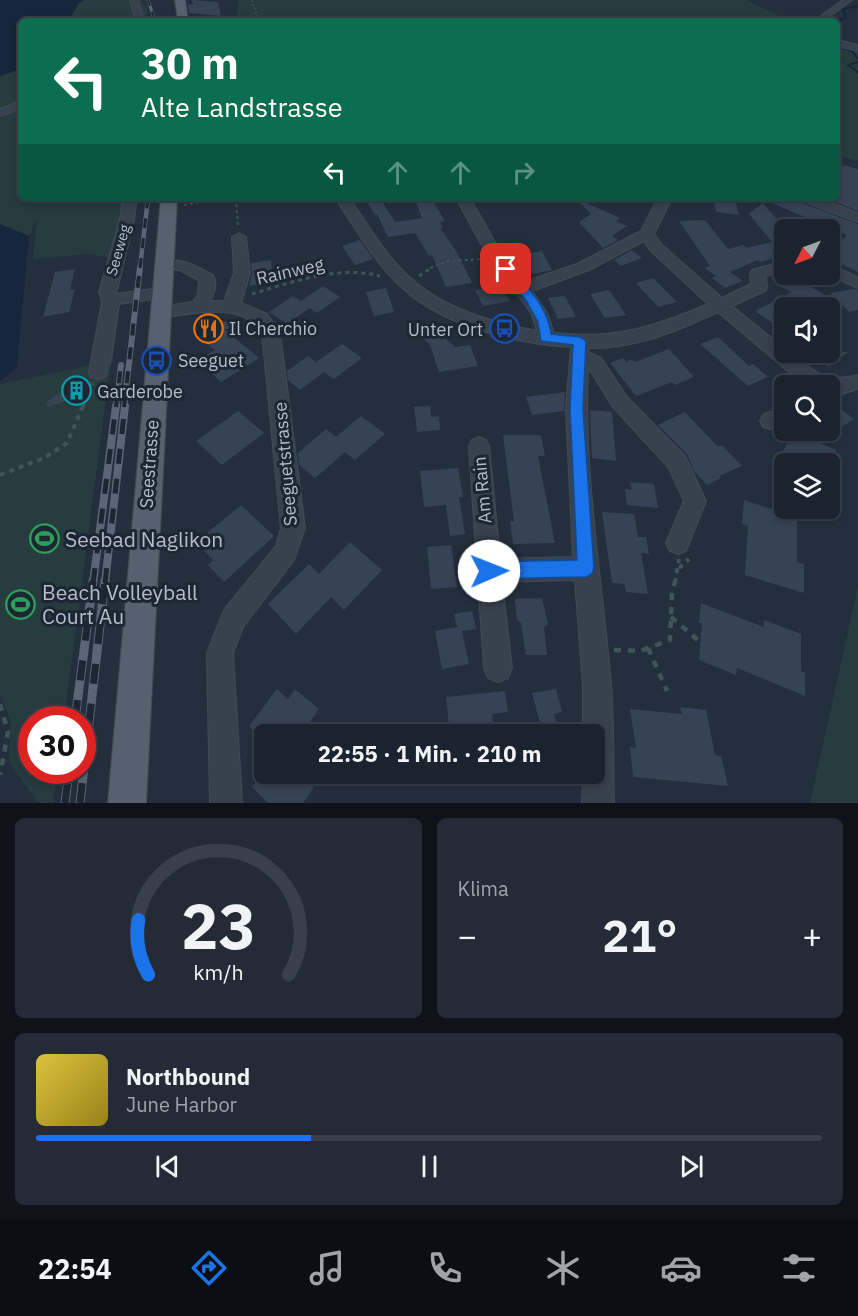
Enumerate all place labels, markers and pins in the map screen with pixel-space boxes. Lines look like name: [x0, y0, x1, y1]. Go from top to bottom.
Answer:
pin: [480, 243, 531, 294]
restaurant icon: Il Cherchio: [192, 312, 224, 344]
bus stop icon: Unter Ort: [488, 313, 520, 345]
place label: Il Cherchio: [229, 317, 317, 340]
place label: Unter Ort: [408, 318, 483, 341]
bus stop icon: Seeguet: [141, 344, 173, 376]
place label: Seeguet: [178, 349, 244, 372]
building icon: Garderobe: [60, 375, 92, 407]
place label: Garderobe: [97, 380, 183, 403]
sports icon: Seebad Naglikon: [28, 523, 60, 555]
place label: Seebad Naglikon: [65, 525, 223, 553]
place label: Beach Volleyball Court Au: [42, 578, 198, 630]
sports icon: Beach Volleyball Court Au: [5, 588, 37, 620]

